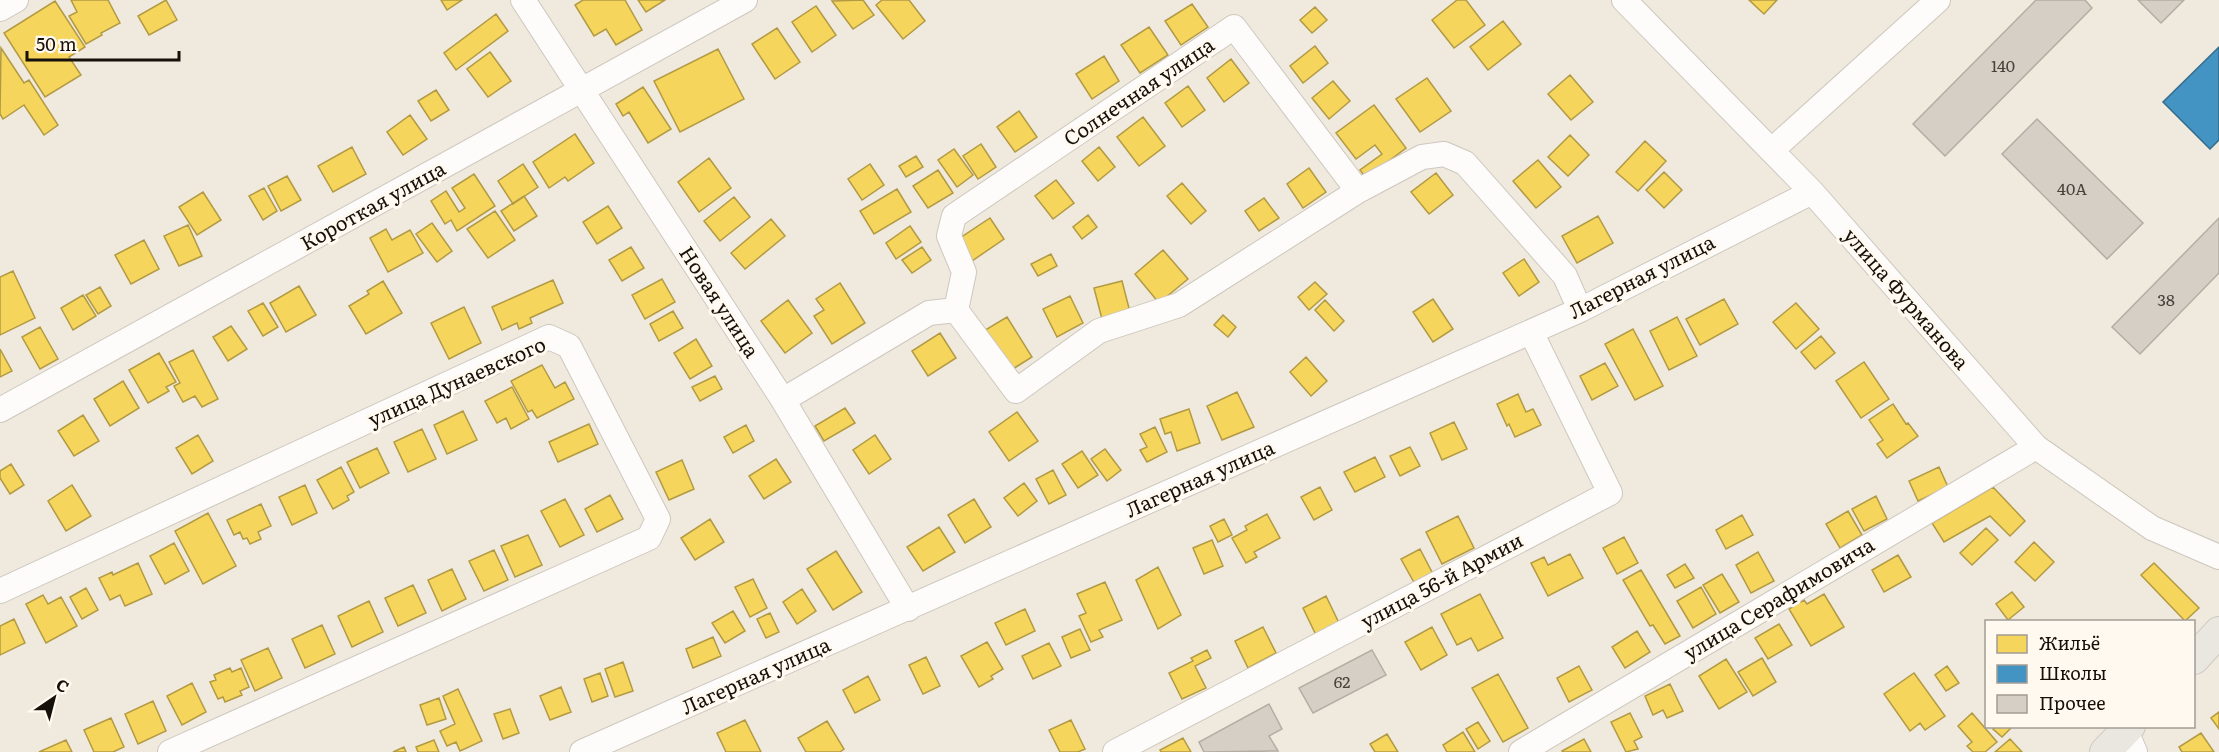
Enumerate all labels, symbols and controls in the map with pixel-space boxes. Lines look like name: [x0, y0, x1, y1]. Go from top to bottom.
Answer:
scale bar: [27, 24, 178, 62]
street label: Солнечная улица: [1057, 29, 1219, 152]
text: 50 m: [36, 30, 77, 57]
house number: 140: [1991, 53, 2015, 77]
street label: Короткая улица: [294, 152, 450, 257]
house number: 40А: [2057, 176, 2087, 200]
street label: улица Фурманова: [1837, 220, 1978, 375]
street label: Лагерная улица: [1563, 225, 1720, 325]
street label: Новая улица: [673, 239, 768, 363]
house number: 38: [2157, 287, 2175, 311]
street label: улица Дунаевского: [362, 327, 550, 433]
street label: Лагерная улица: [1120, 431, 1279, 523]
street label: улица 56-й Армии: [1354, 524, 1528, 635]
street label: улица Серафимовича: [1677, 528, 1879, 666]
legend: [1985, 620, 2195, 728]
street label: Лагерная улица: [676, 628, 835, 720]
text: Жильё: [2039, 629, 2100, 656]
text: Школы: [2039, 659, 2107, 686]
north arrow: [24, 668, 84, 728]
house number: 62: [1334, 669, 1350, 693]
text: С: [52, 672, 75, 698]
text: Прочее: [2039, 689, 2106, 716]

